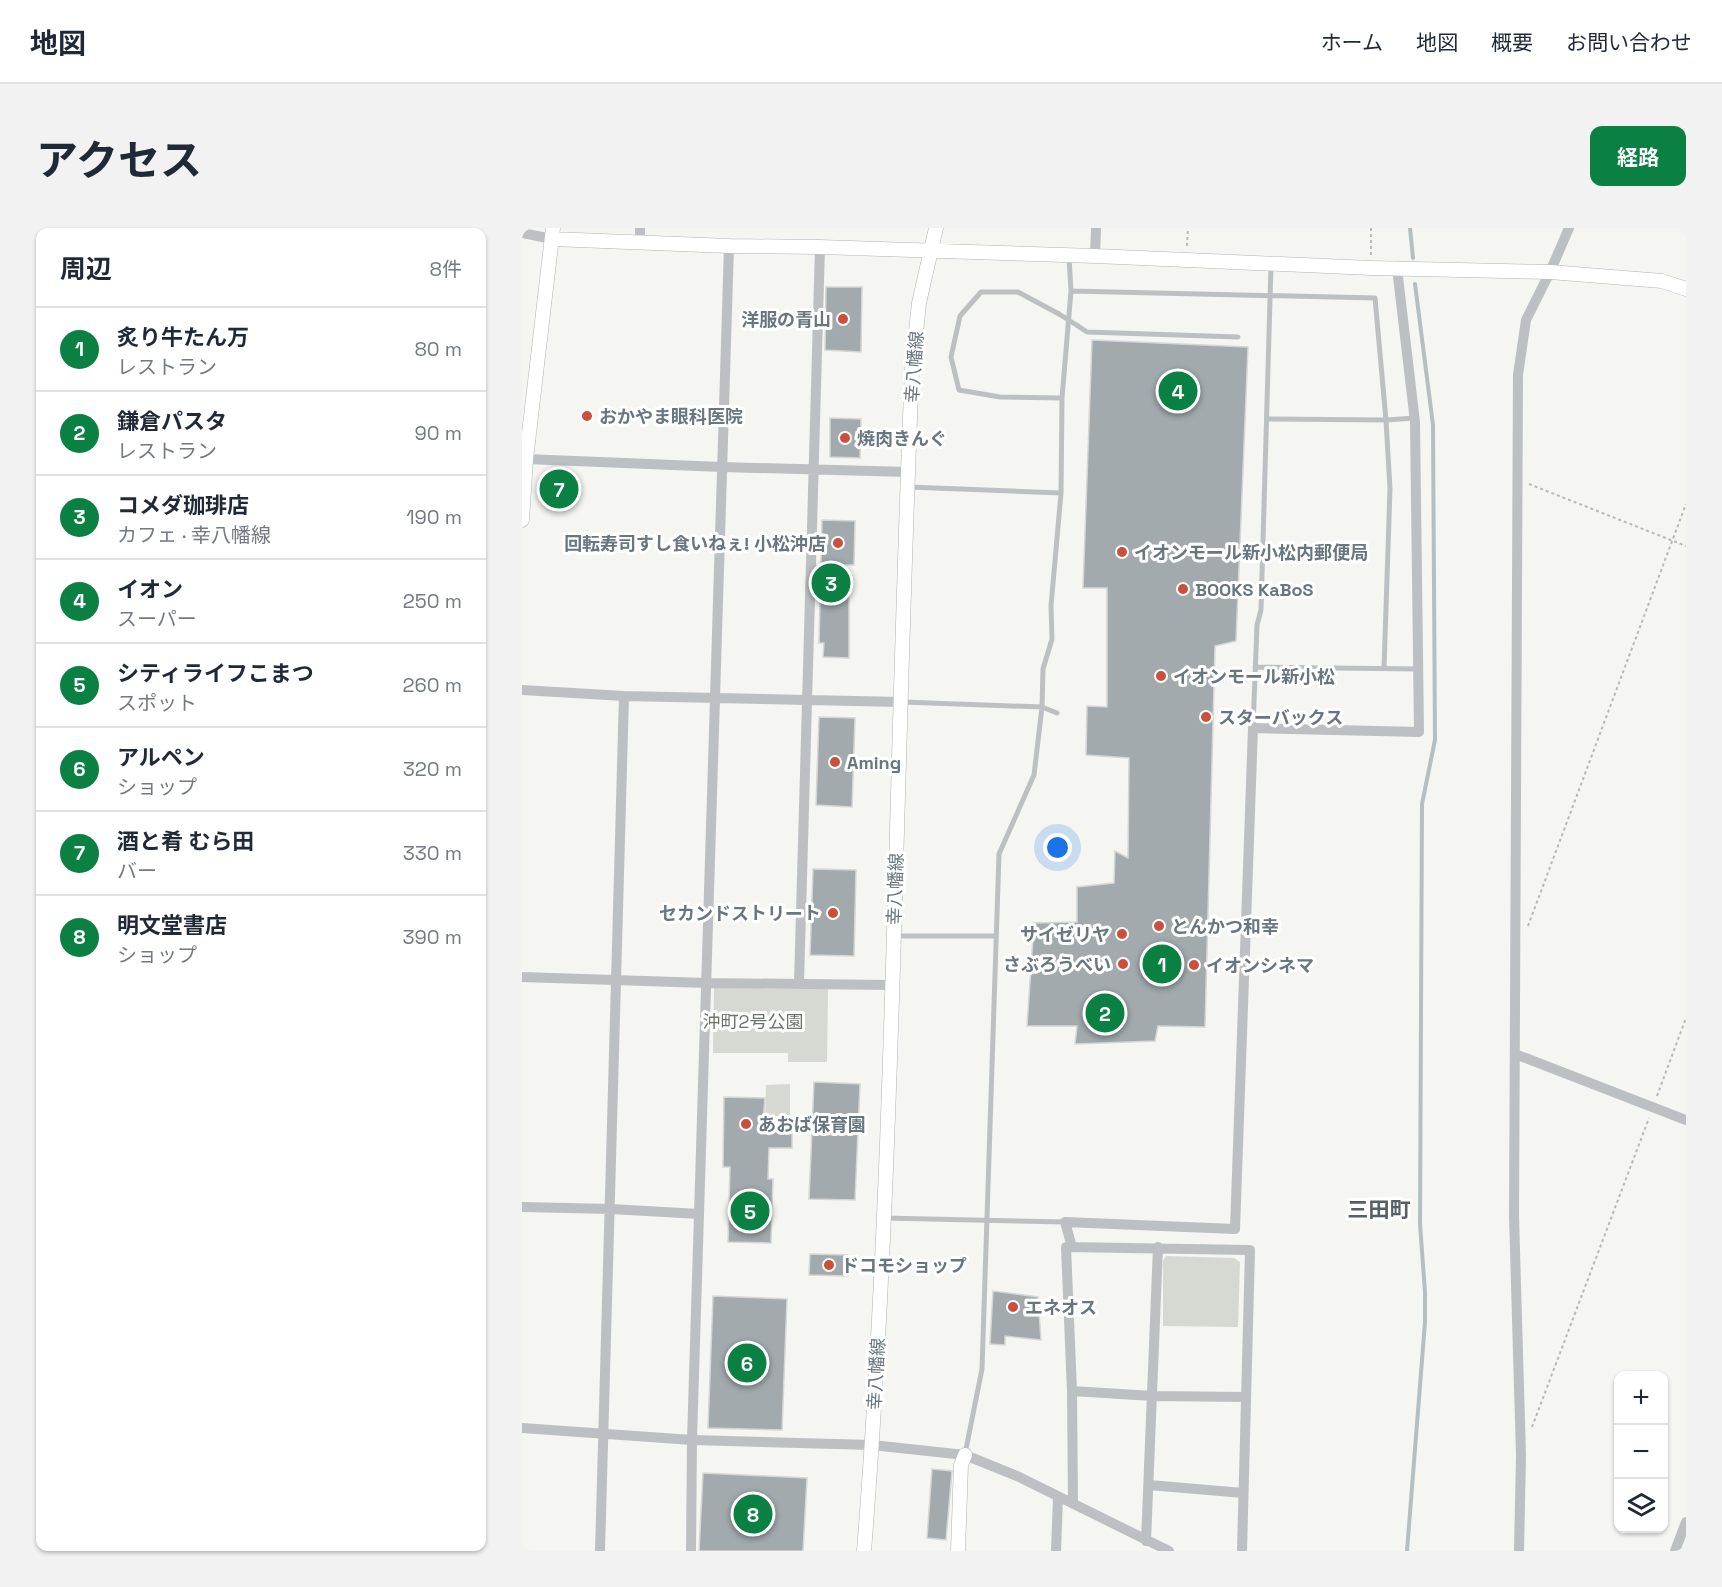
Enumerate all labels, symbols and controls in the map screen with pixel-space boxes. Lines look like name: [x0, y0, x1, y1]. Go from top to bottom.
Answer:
text: 地図: [30, 25, 86, 61]
text: ホーム: [1321, 29, 1383, 56]
text: 地図: [1416, 29, 1458, 56]
text: 概要: [1491, 29, 1533, 56]
text: お問い合わせ: [1566, 29, 1692, 56]
button: 経路: [1590, 126, 1686, 186]
text: アクセス: [36, 134, 202, 187]
text: 周辺: [60, 252, 112, 286]
text: 8件: [430, 256, 462, 282]
place label: 洋服の青山: [741, 308, 831, 331]
marker: 洋服の青山: [836, 312, 850, 326]
text: 炙り牛たん万: [117, 323, 249, 351]
street label: 幸八幡線: [900, 330, 928, 404]
text: 1: [75, 336, 84, 362]
text: 80 m: [414, 336, 462, 362]
text: レストラン: [117, 354, 217, 380]
pin: 4: [1158, 368, 1198, 414]
place label: おかやま眼科医院: [599, 405, 743, 428]
text: 鎌倉パスタ: [117, 407, 227, 435]
marker: おかやま眼科医院: [580, 409, 594, 423]
text: 2: [74, 420, 85, 446]
text: 90 m: [415, 420, 462, 446]
place label: 焼肉きんぐ: [857, 427, 947, 450]
marker: 焼肉きんぐ: [838, 431, 852, 445]
text: レストラン: [117, 438, 217, 464]
pin: 7: [540, 466, 579, 512]
text: コメダ珈琲店: [117, 491, 249, 519]
text: 3: [73, 504, 86, 530]
text: 190 m: [406, 504, 462, 530]
text: カフェ · 幸八幡線: [117, 522, 271, 548]
place label: 回転寿司すし食いねぇ! 小松沖店: [564, 532, 826, 555]
marker: 回転寿司すし食いねぇ! 小松沖店: [831, 536, 845, 550]
place label: イオンモール新小松内郵便局: [1134, 541, 1368, 564]
marker: イオンモール新小松内郵便局: [1115, 545, 1129, 559]
pin: 3: [812, 560, 850, 606]
text: イオン: [117, 575, 183, 603]
place label: BOOKS KaBoS: [1195, 578, 1314, 601]
marker: BOOKS KaBoS: [1176, 582, 1190, 596]
text: 4: [73, 588, 86, 614]
text: 250 m: [403, 588, 462, 614]
text: スーパー: [117, 606, 197, 632]
text: シティライフこまつ: [117, 659, 314, 687]
place label: イオンモール新小松: [1173, 665, 1335, 688]
marker: イオンモール新小松: [1154, 669, 1168, 683]
text: 5: [74, 672, 86, 698]
text: 260 m: [403, 672, 462, 698]
text: スポット: [117, 690, 197, 716]
place label: スターバックス: [1218, 706, 1343, 729]
marker: スターバックス: [1199, 710, 1213, 724]
text: アルペン: [117, 743, 205, 771]
place label: Aming: [847, 751, 901, 774]
marker: Aming: [828, 755, 842, 769]
text: 6: [73, 756, 86, 782]
text: 320 m: [403, 756, 462, 782]
text: ショップ: [117, 774, 197, 800]
text: 酒と肴 むら田: [117, 827, 255, 855]
your location: [1043, 833, 1072, 862]
text: 7: [74, 840, 85, 866]
text: 330 m: [403, 840, 462, 866]
street label: 幸八幡線: [882, 853, 908, 925]
text: バー: [117, 858, 157, 884]
place label: セカンドストリート: [659, 902, 821, 925]
marker: セカンドストリート: [826, 906, 840, 920]
text: 明文堂書店: [117, 911, 227, 939]
place label: とんかつ和幸: [1171, 915, 1279, 938]
marker: とんかつ和幸: [1152, 919, 1166, 933]
place label: サイゼリヤ: [1020, 923, 1110, 946]
text: 8: [74, 924, 86, 950]
text: 390 m: [403, 924, 462, 950]
marker: サイゼリヤ: [1115, 927, 1129, 941]
text: ショップ: [117, 942, 197, 968]
pin: 1: [1142, 942, 1182, 986]
place label: さぶろうべい: [1003, 953, 1111, 976]
place label: イオンシネマ: [1206, 954, 1314, 977]
marker: さぶろうべい: [1116, 957, 1130, 971]
marker: イオンシネマ: [1187, 958, 1201, 972]
pin: 2: [1086, 990, 1124, 1036]
park label: 沖町2号公園: [703, 1010, 803, 1033]
place label: あおば保育園: [758, 1113, 866, 1136]
marker: あおば保育園: [739, 1117, 753, 1131]
pin: 5: [730, 1188, 770, 1234]
district label: 三田町: [1348, 1196, 1411, 1223]
place label: ドコモショップ: [841, 1254, 967, 1277]
marker: ドコモショップ: [822, 1258, 836, 1272]
place label: エネオス: [1025, 1296, 1097, 1319]
marker: エネオス: [1006, 1300, 1020, 1314]
street label: 幸八幡線: [863, 1337, 889, 1411]
pin: 6: [728, 1340, 766, 1386]
map controls: [1614, 1371, 1668, 1533]
button: +: [1614, 1371, 1668, 1425]
button: −: [1614, 1425, 1668, 1479]
button: layers: [1614, 1479, 1668, 1533]
pin: 8: [734, 1492, 772, 1536]

